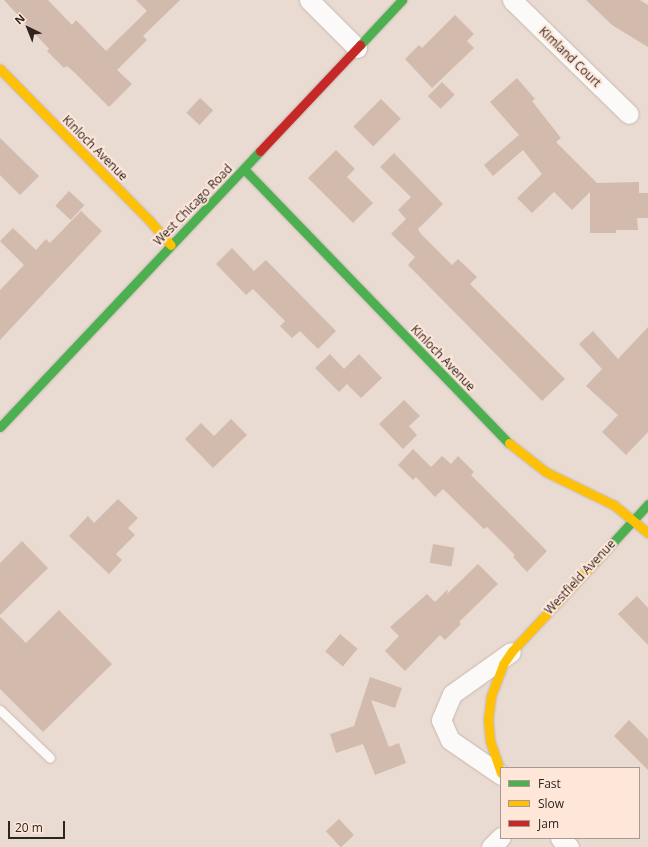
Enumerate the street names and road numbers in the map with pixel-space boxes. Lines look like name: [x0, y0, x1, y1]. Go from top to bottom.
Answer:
street label: Kimland Court: [536, 24, 604, 90]
street label: Kinloch Avenue: [60, 113, 130, 183]
street label: West Chicago Road: [151, 162, 235, 248]
street label: Kinloch Avenue: [408, 322, 478, 394]
street label: Westfield Avenue: [542, 537, 618, 617]

